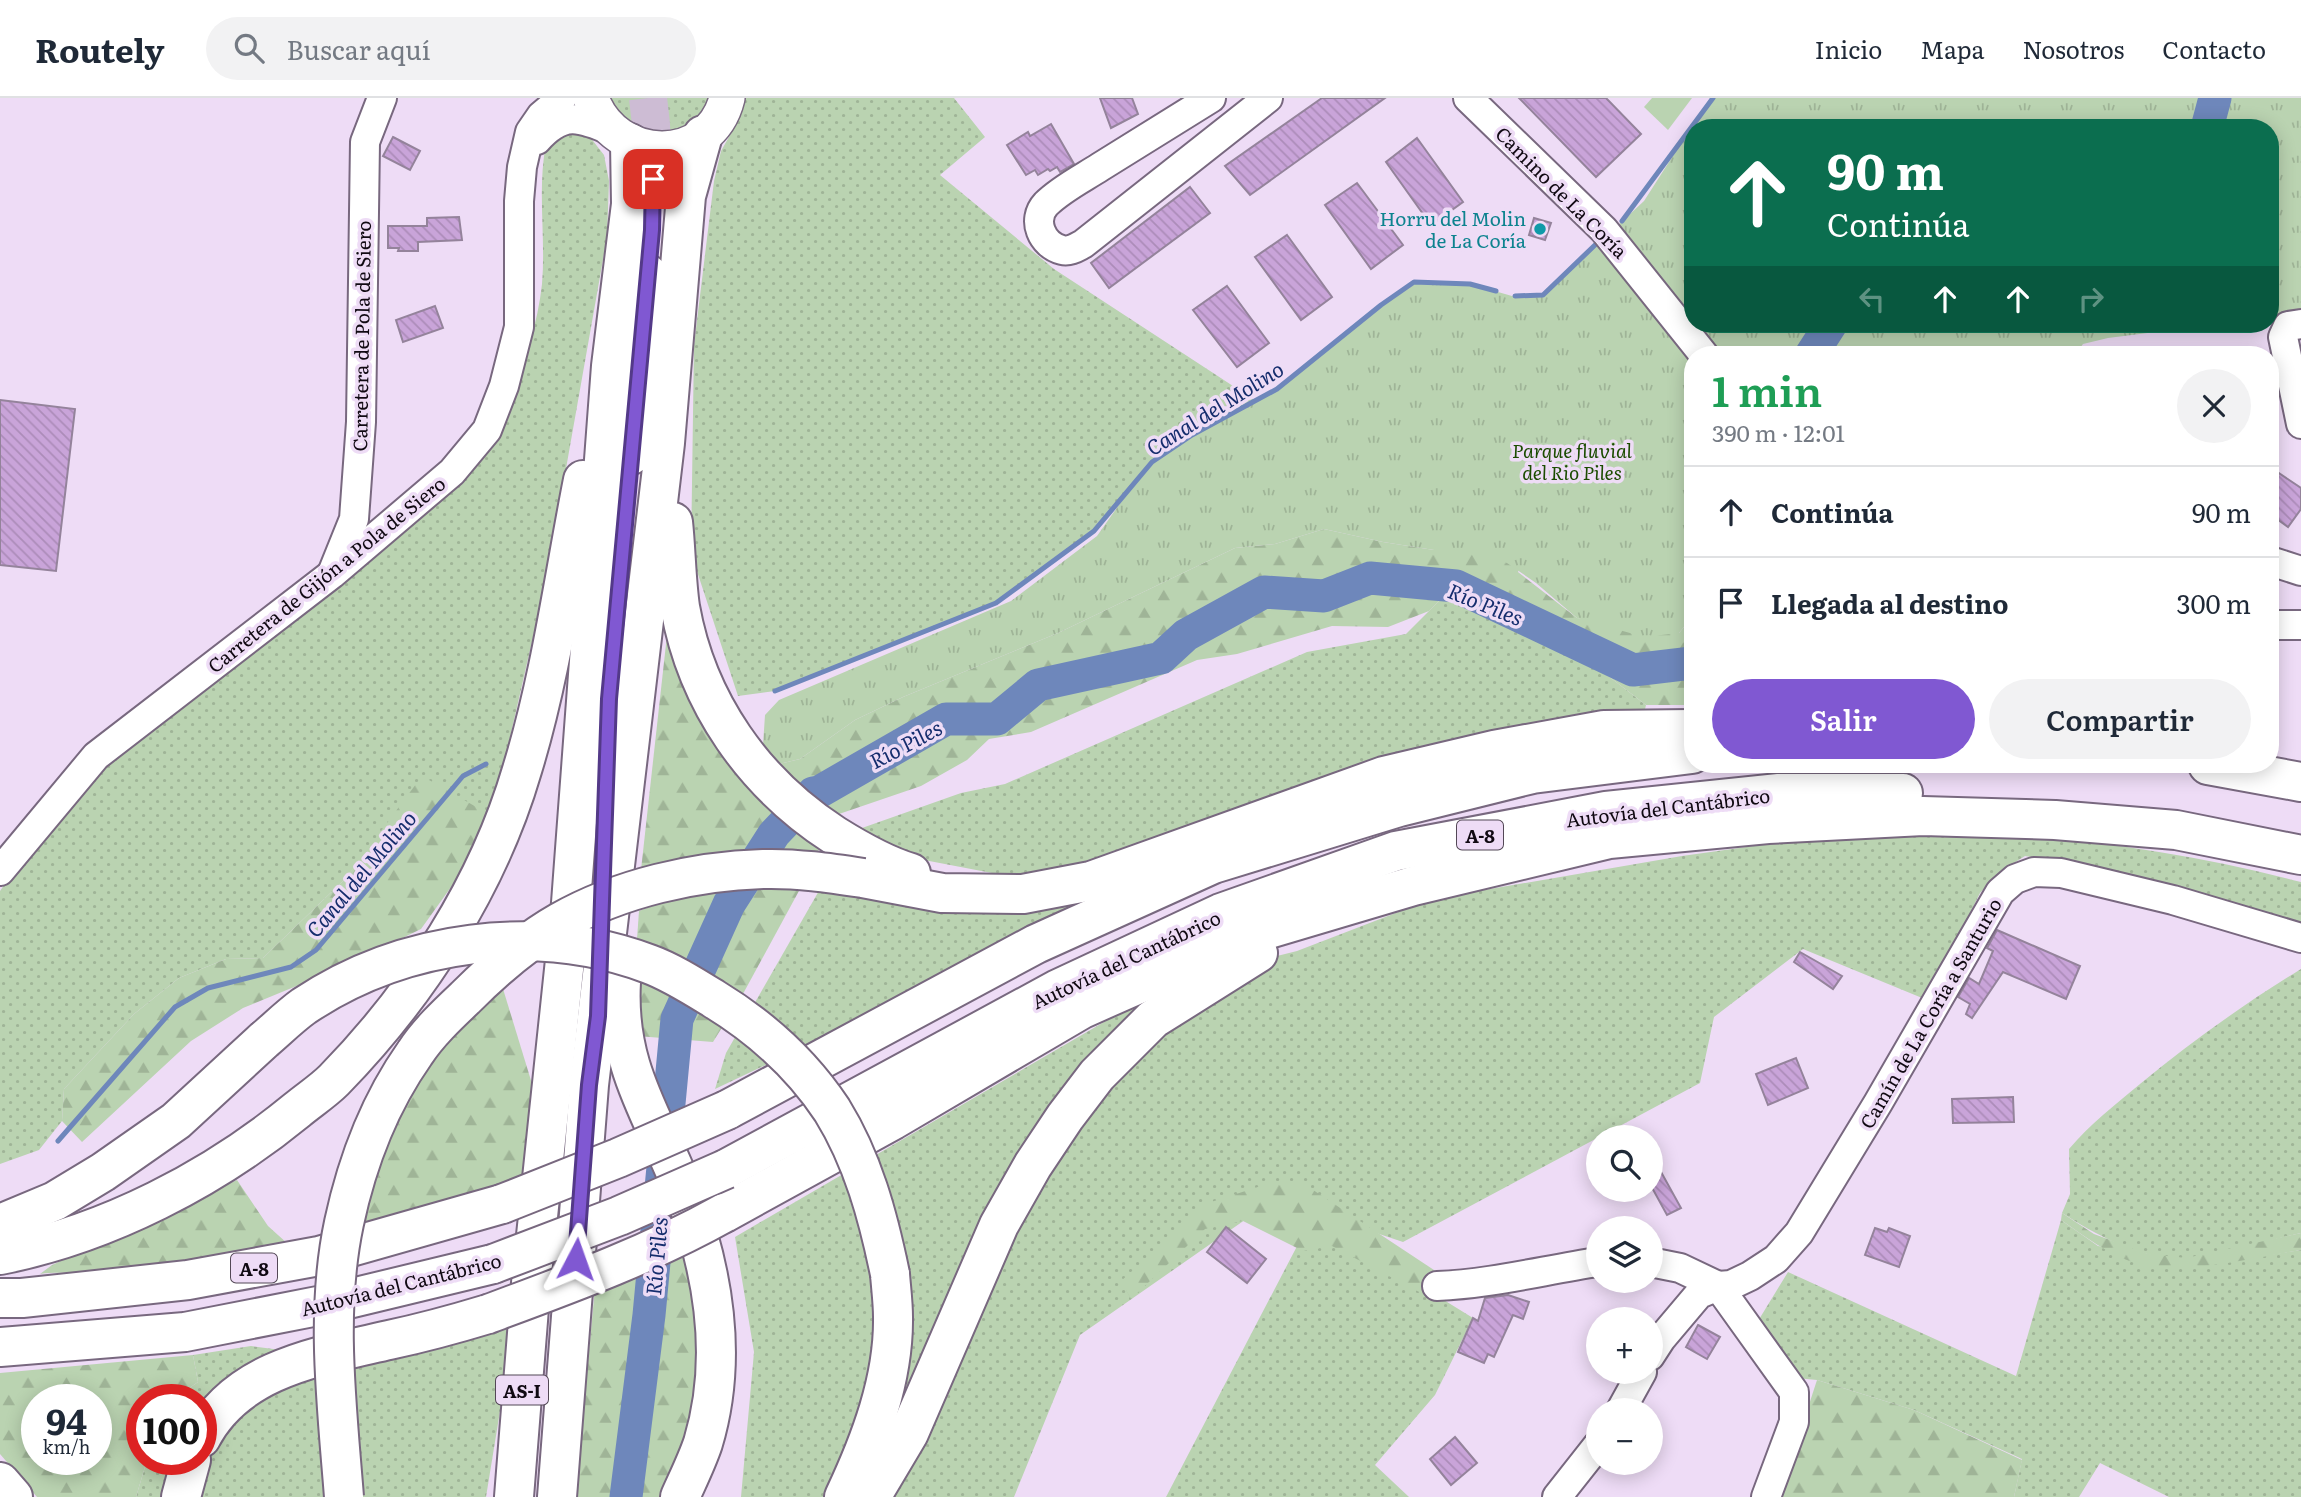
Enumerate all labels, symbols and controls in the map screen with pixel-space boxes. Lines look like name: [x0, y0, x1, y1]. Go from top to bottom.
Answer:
search box: [206, 17, 696, 80]
text: Routely: [35, 24, 164, 73]
icon: search: [230, 29, 268, 67]
text: Buscar aquí: [286, 29, 430, 68]
text: Inicio: [1815, 31, 1882, 66]
text: Mapa: [1920, 31, 1984, 66]
text: Nosotros: [2022, 31, 2124, 66]
text: Contacto: [2162, 31, 2266, 66]
street label: Camino de La Coría: [1490, 120, 1635, 265]
text: 90 m: [1827, 132, 1944, 205]
icon: ahead: [1712, 147, 1803, 238]
pin: [623, 149, 683, 209]
icon: arrive: [634, 160, 672, 198]
text: Continúa: [1827, 199, 1970, 247]
place label: Horru del Molin de La Coría: [1380, 204, 1527, 254]
street label: Carretera de Pola de Siero: [345, 220, 377, 452]
marker: Horru del Molin de La Coría: [1532, 221, 1548, 237]
icon: left: [1853, 280, 1891, 318]
icon: ahead: [1926, 280, 1964, 318]
icon: ahead: [1999, 280, 2037, 318]
icon: right: [2072, 280, 2110, 318]
water label: Canal del Molino: [1139, 352, 1289, 462]
text: 1 min: [1712, 358, 1822, 420]
button: close: [2177, 369, 2251, 443]
text: 390 m · 12:01: [1712, 415, 1845, 449]
park label: Parque fluvial del Rio Piles: [1512, 436, 1633, 486]
street label: Carretera de Gijón a Pola de Siero: [201, 469, 451, 679]
text: Continúa: [1771, 492, 1894, 531]
text: 90 m: [2192, 492, 2251, 531]
icon: ahead: [1712, 493, 1750, 531]
water label: Río Piles: [1444, 574, 1528, 632]
text: Llegada al destino: [1771, 583, 2008, 622]
text: 300 m: [2176, 583, 2251, 622]
icon: arrive: [1712, 584, 1750, 622]
button: Salir: [1712, 679, 1975, 759]
button: Compartir: [1989, 679, 2251, 759]
water label: Río Piles: [863, 711, 947, 775]
street label: Autovía del Cantábrico: [1564, 781, 1772, 833]
water label: Canal del Molino: [298, 803, 422, 943]
road number: A-8: [1457, 820, 1503, 850]
street label: Camín de La Coría a Santurio: [1852, 892, 2008, 1134]
street label: Autovía del Cantábrico: [1027, 903, 1225, 1015]
map controls: [1586, 1125, 1663, 1475]
button: search: [1586, 1125, 1663, 1202]
water label: Río Piles: [636, 1215, 674, 1297]
button: layers: [1586, 1216, 1663, 1293]
position arrow: [539, 1222, 613, 1296]
street label: Autovía del Cantábrico: [298, 1246, 504, 1322]
road number: A-8: [231, 1254, 277, 1282]
button: +: [1586, 1307, 1663, 1384]
road number: AS-I: [496, 1376, 548, 1405]
speed limit sign: 100: [126, 1384, 217, 1475]
text: 94: [46, 1394, 87, 1446]
button: −: [1586, 1398, 1663, 1475]
text: km/h: [43, 1433, 90, 1460]

